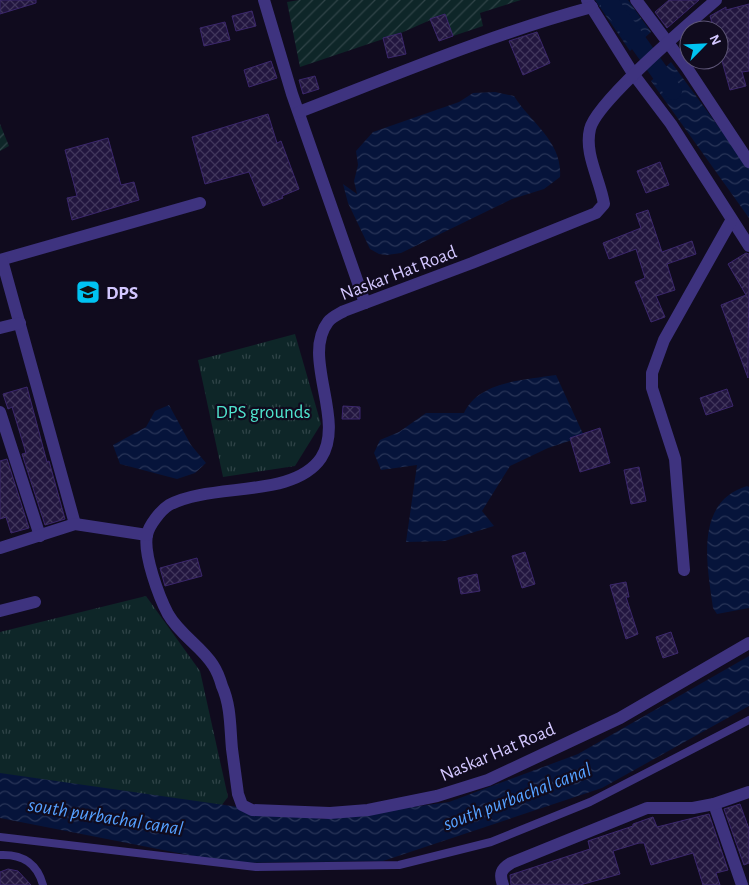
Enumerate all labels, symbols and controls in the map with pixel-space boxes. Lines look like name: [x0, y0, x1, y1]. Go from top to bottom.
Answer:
north arrow: [679, 20, 729, 70]
text: N: [707, 33, 723, 47]
street label: Naskar Hat Road: [338, 242, 459, 304]
school or university icon: DPS: [75, 279, 101, 305]
place label: DPS: [106, 284, 138, 303]
park label: DPS grounds: [215, 403, 311, 422]
street label: Naskar Hat Road: [437, 720, 558, 785]
water label: south purbachal canal: [440, 760, 594, 835]
water label: south purbachal canal: [26, 795, 185, 839]

